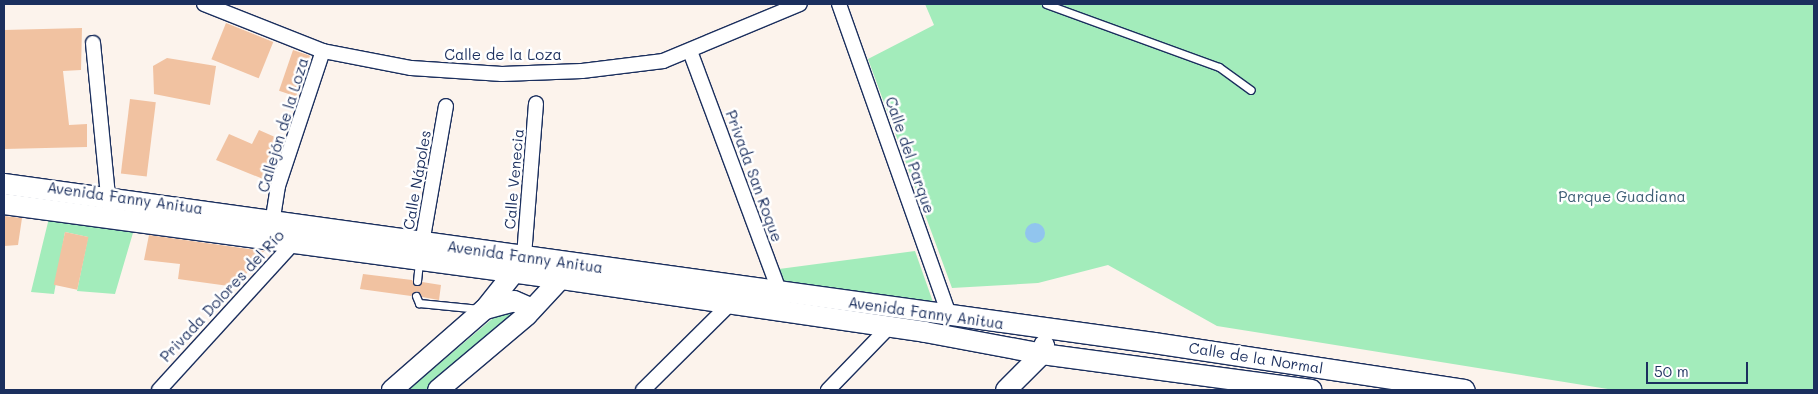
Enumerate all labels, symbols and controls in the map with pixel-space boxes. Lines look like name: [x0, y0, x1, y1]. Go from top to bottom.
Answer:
street label: Calle de la Loza: [444, 46, 562, 64]
street label: Callejón de la Loza: [254, 55, 312, 195]
street label: Calle del Parque: [882, 94, 938, 216]
street label: Privada San Roque: [722, 108, 786, 244]
street label: Calle Venecia: [501, 128, 527, 230]
street label: Calle Nápoles: [399, 129, 435, 231]
street label: Avenida Fanny Anitua: [46, 178, 204, 218]
park label: Parque Guadiana: [1558, 188, 1686, 206]
street label: Privada Dolores del Río: [156, 226, 288, 366]
street label: Avenida Fanny Anitua: [446, 237, 604, 277]
street label: Avenida Fanny Anitua: [847, 293, 1005, 333]
street label: Calle de la Normal: [1188, 338, 1324, 378]
scale bar: [1648, 352, 1750, 384]
text: 50 m: [1654, 361, 1689, 381]

